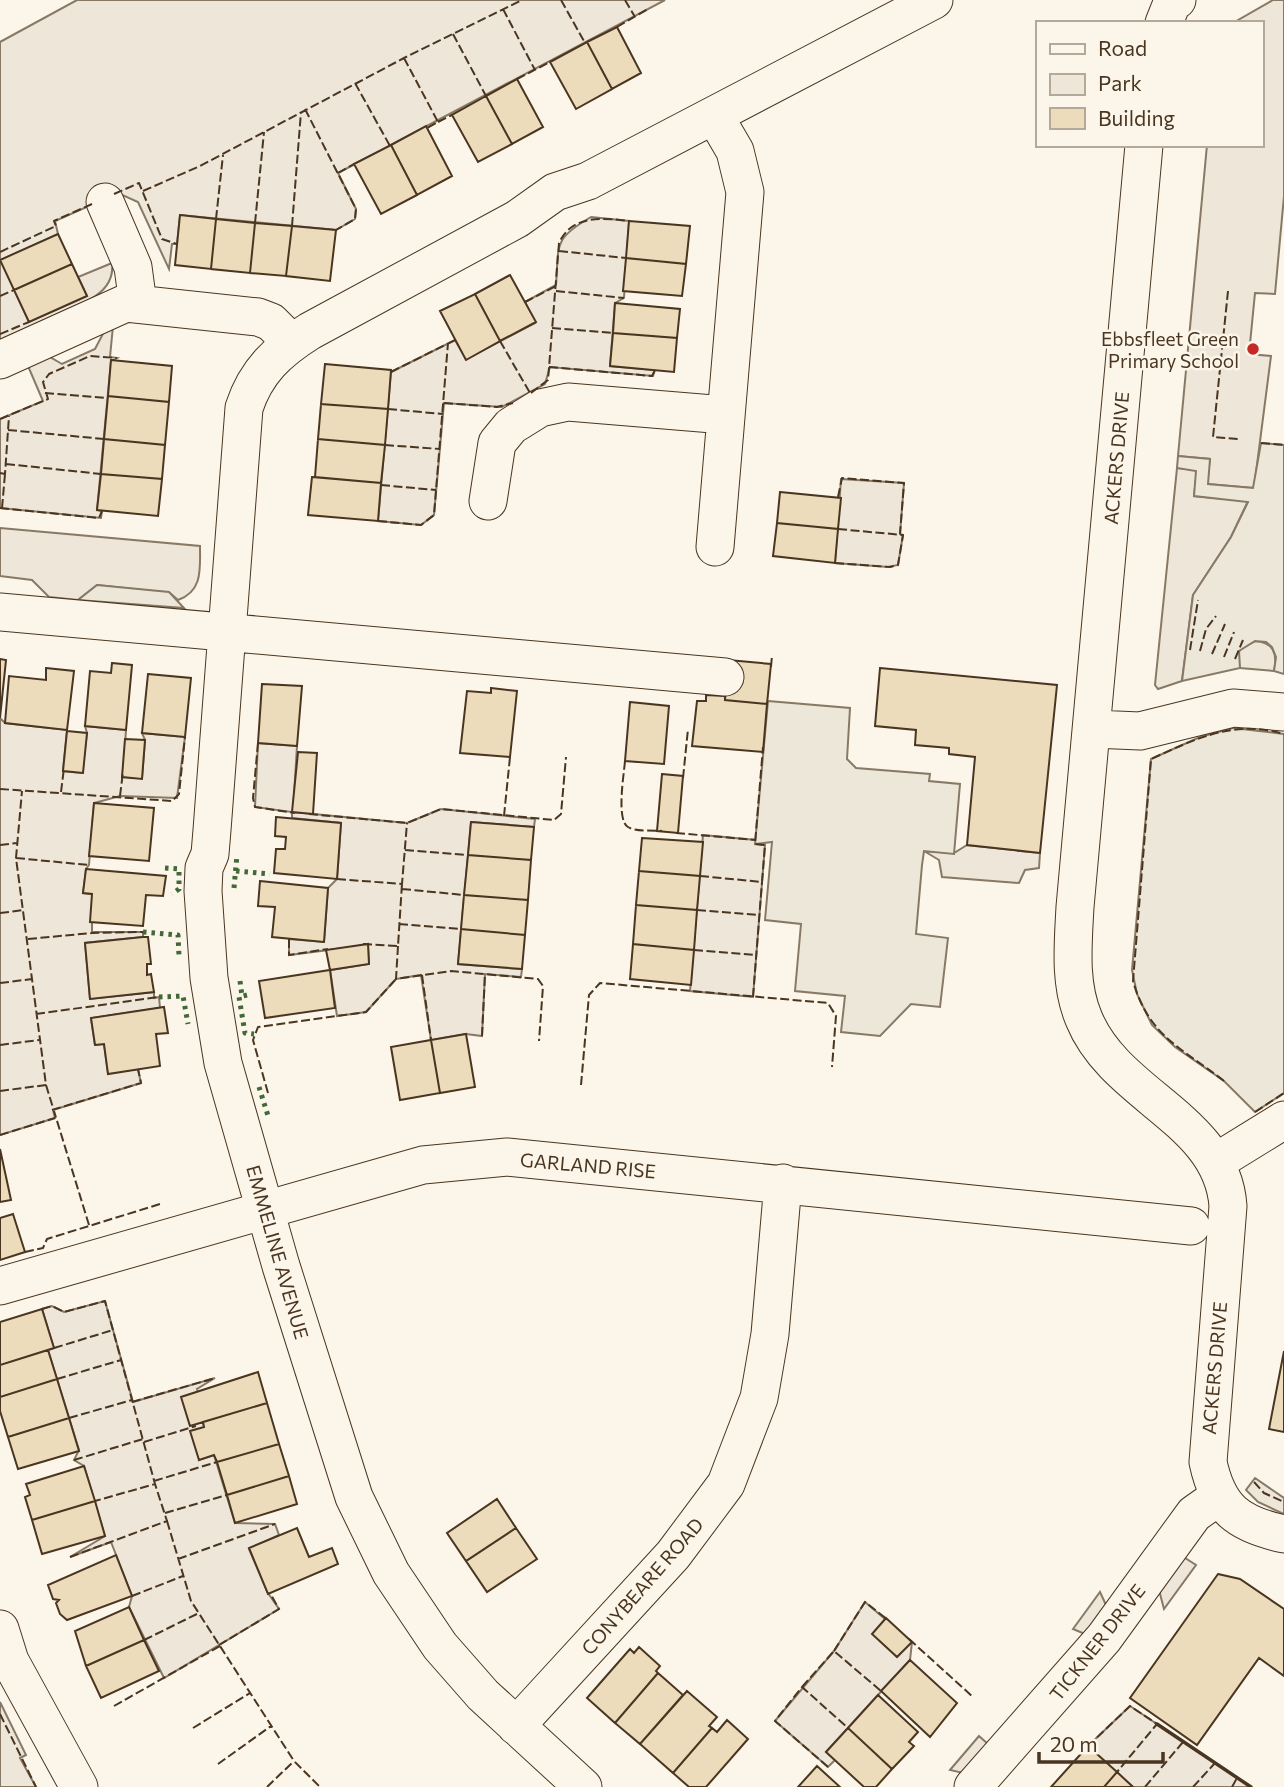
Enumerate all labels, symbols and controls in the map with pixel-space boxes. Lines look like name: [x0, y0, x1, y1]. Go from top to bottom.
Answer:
legend: [1036, 21, 1263, 147]
text: Road: [1098, 35, 1147, 60]
text: Park: [1098, 70, 1142, 95]
text: Building: [1098, 105, 1175, 130]
place label: Ebbsfleet Green Primary School: [1101, 327, 1239, 372]
marker: Ebbsfleet Green Primary School: [1245, 341, 1261, 357]
street label: ACKERS DRIVE: [1099, 391, 1133, 525]
street label: GARLAND RISE: [519, 1148, 657, 1182]
street label: EMMELINE AVENUE: [242, 1162, 314, 1342]
street label: ACKERS DRIVE: [1197, 1301, 1231, 1435]
street label: CONYBEARE ROAD: [576, 1513, 708, 1659]
street label: TICKNER DRIVE: [1044, 1579, 1150, 1705]
scale bar: [1039, 1720, 1163, 1764]
text: 20 m: [1050, 1731, 1098, 1756]

